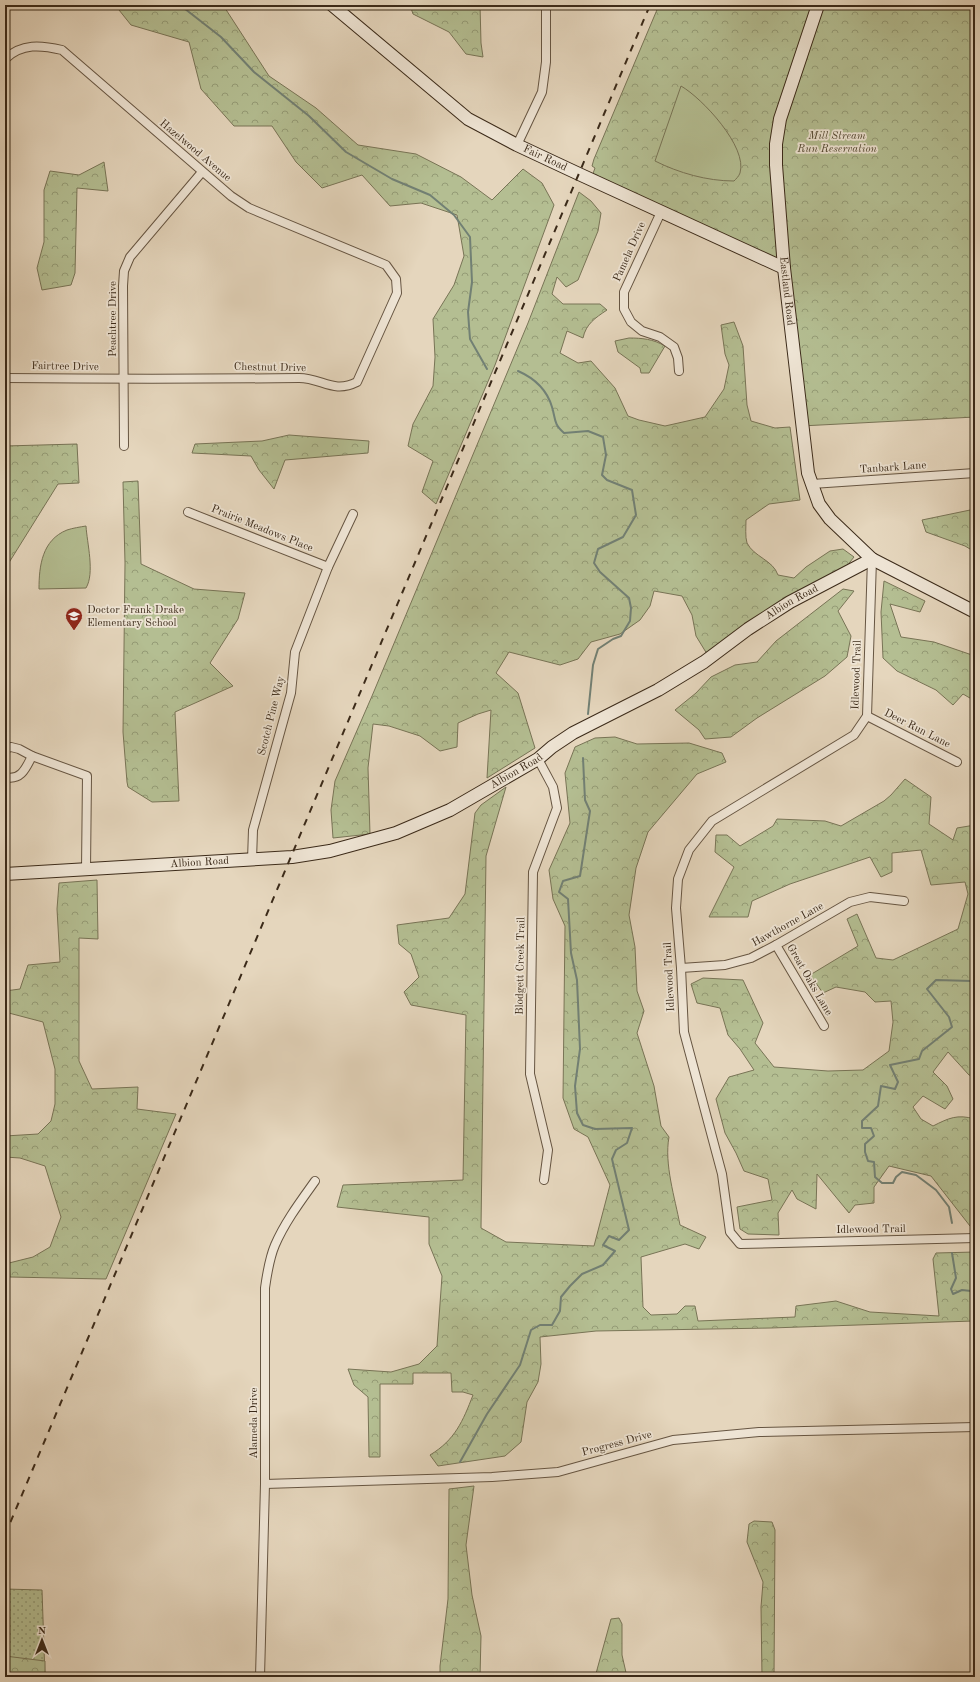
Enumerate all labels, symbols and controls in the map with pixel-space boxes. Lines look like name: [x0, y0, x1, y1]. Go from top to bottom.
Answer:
street label: Hazelwood Avenue: [157, 118, 233, 184]
park label: Mill Stream Run Reservation: [796, 131, 877, 155]
street label: Fair Road: [521, 143, 569, 173]
street label: Pamela Drive: [612, 220, 648, 284]
street label: Eastland Road: [778, 256, 796, 326]
street label: Peachtree Drive: [108, 281, 119, 357]
street label: Fairtree Drive: [31, 361, 99, 373]
street label: Chestnut Drive: [234, 362, 306, 374]
street label: Tanbark Lane: [859, 460, 927, 476]
street label: Prairie Meadows Place: [209, 504, 315, 554]
street label: Albion Road: [763, 583, 820, 622]
place label: Doctor Frank Drake Elementary School: [87, 605, 184, 629]
school or university icon: Doctor Frank Drake Elementary School: [64, 606, 84, 631]
street label: Idlewood Trail: [850, 640, 864, 710]
street label: Scotch Pine Way: [257, 675, 287, 757]
street label: Deer Run Lane: [882, 708, 952, 750]
street label: Albion Road: [488, 752, 545, 791]
street label: Albion Road: [170, 855, 230, 870]
street label: Hawthorne Lane: [750, 901, 826, 949]
street label: Blodgett Creek Trail: [515, 917, 527, 1015]
street label: Idlewood Trail: [663, 942, 677, 1012]
street label: Great Oaks Lane: [784, 942, 834, 1018]
street label: Idlewood Trail: [836, 1224, 906, 1236]
street label: Alameda Drive: [249, 1387, 260, 1459]
street label: Progress Drive: [581, 1429, 653, 1459]
north arrow: [22, 1620, 62, 1660]
text: N: [38, 1626, 47, 1637]

